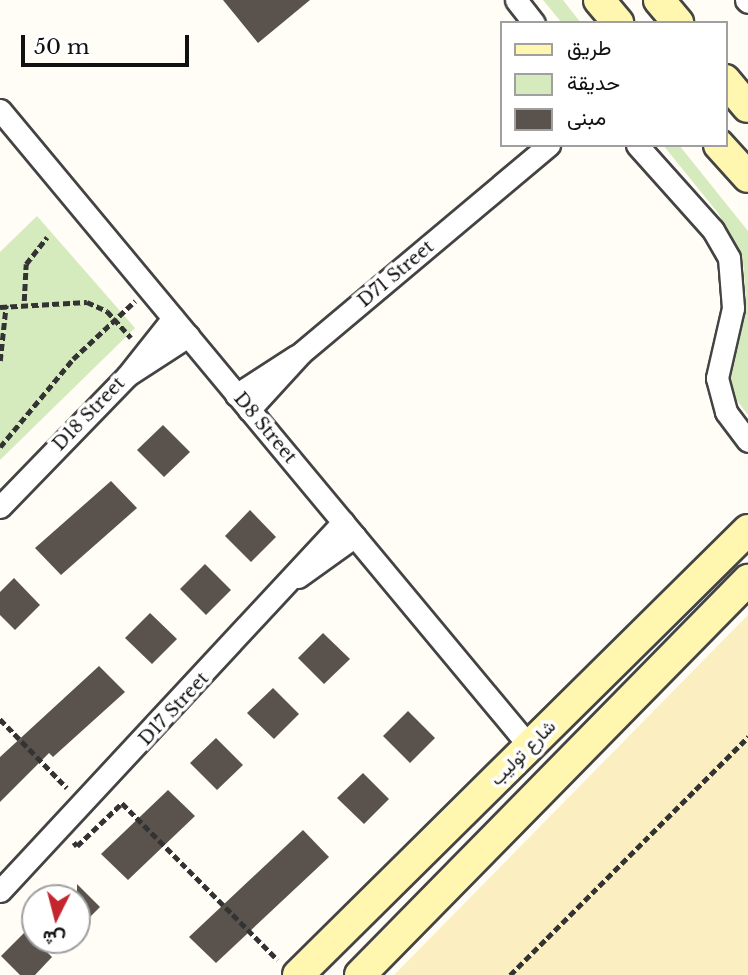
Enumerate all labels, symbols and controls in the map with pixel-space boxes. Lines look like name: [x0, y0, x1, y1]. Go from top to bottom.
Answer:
scale bar: [24, 21, 192, 65]
legend: [500, 21, 727, 147]
text: 50 m: [34, 34, 89, 60]
text: طريق: [567, 35, 612, 61]
text: حديقة: [567, 70, 620, 96]
text: مبنى: [567, 105, 606, 131]
street label: D71 Street: [354, 236, 438, 312]
street label: D18 Street: [49, 373, 129, 455]
street label: D8 Street: [229, 388, 301, 468]
street label: D17 Street: [135, 668, 213, 750]
street label: شارع توليب: [486, 716, 560, 790]
north arrow: [21, 884, 91, 954]
text: ش: [41, 926, 67, 951]

